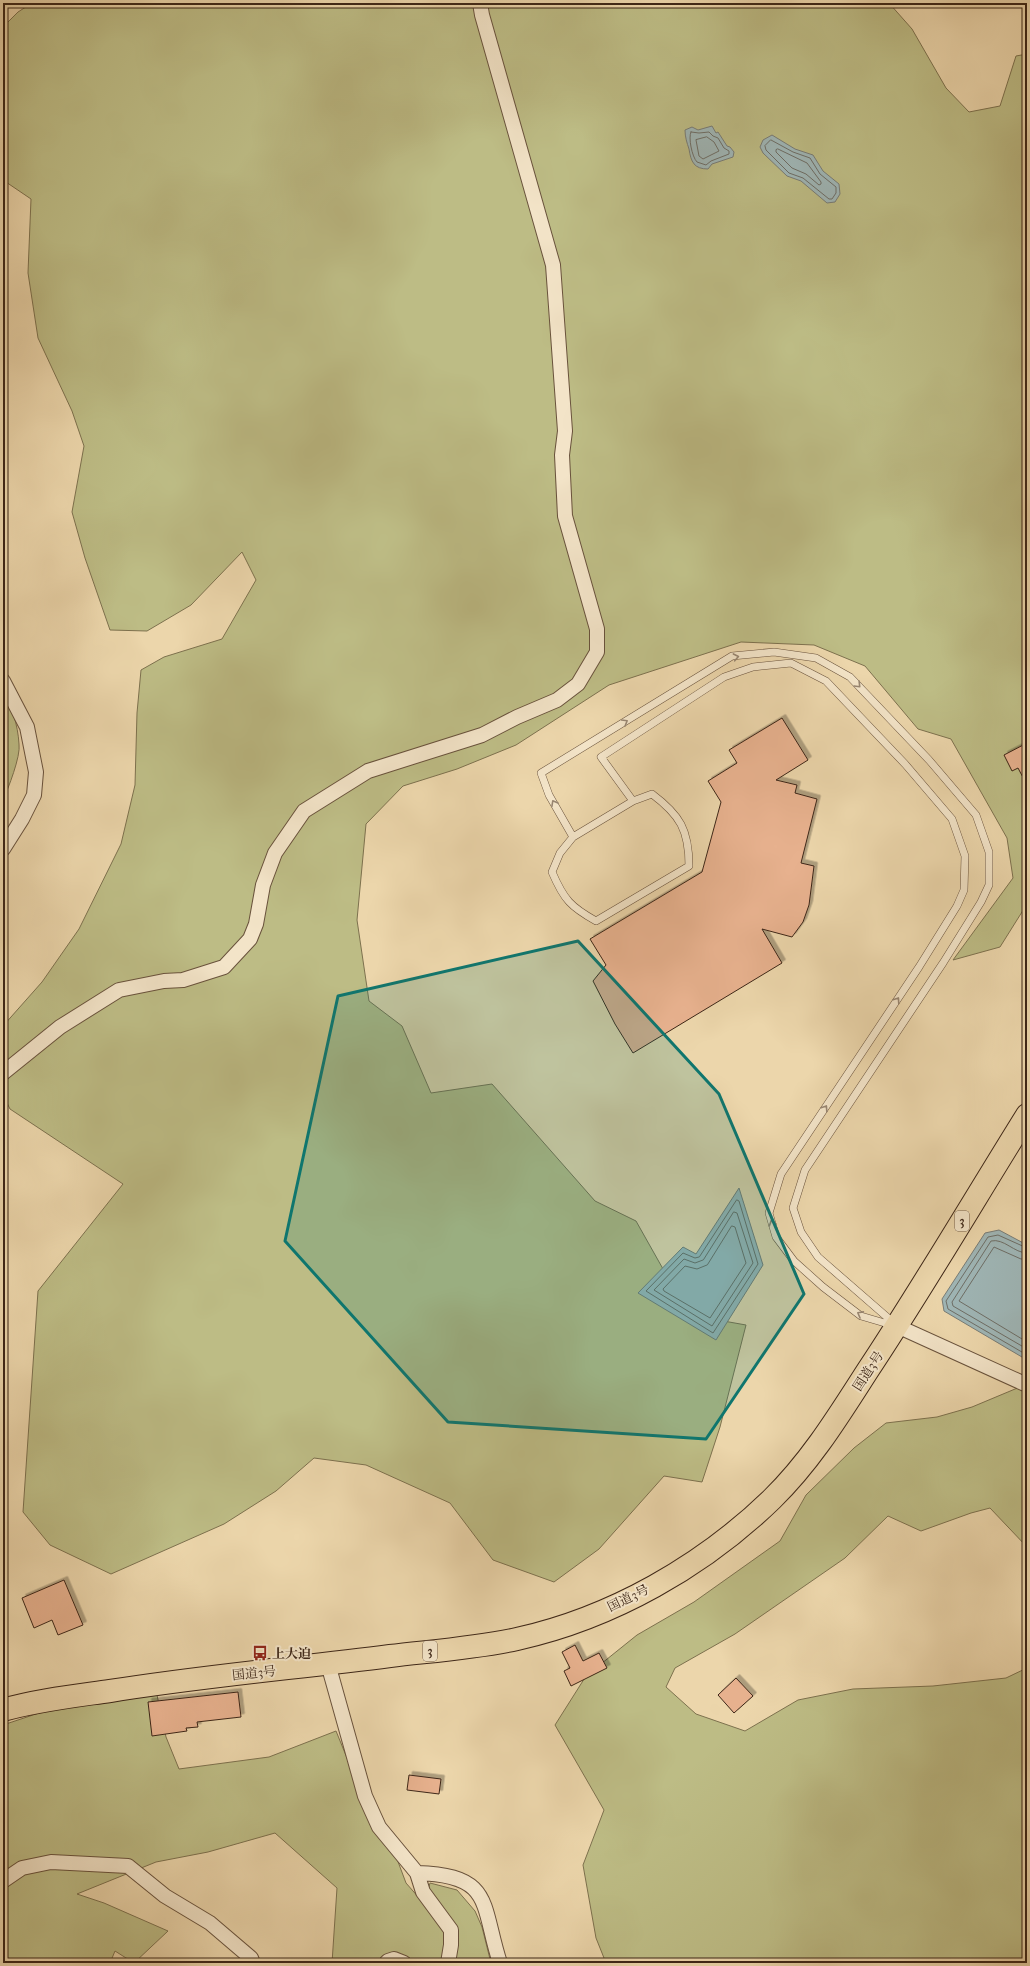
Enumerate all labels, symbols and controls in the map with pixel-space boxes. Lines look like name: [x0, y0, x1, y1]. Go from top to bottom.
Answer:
one-way arrow: [733, 653, 740, 661]
one-way arrow: [853, 680, 860, 688]
one-way arrow: [621, 719, 628, 727]
one-way arrow: [551, 800, 558, 807]
one-way arrow: [892, 997, 900, 1004]
one-way arrow: [820, 1105, 828, 1112]
road number: 3: [955, 1211, 969, 1231]
one-way arrow: [768, 1219, 777, 1226]
one-way arrow: [857, 1311, 864, 1319]
street label: 国道3号: [850, 1348, 886, 1394]
street label: 国道3号: [605, 1582, 651, 1614]
road number: 3: [423, 1641, 437, 1661]
bus stop icon: 上大迫: [251, 1644, 269, 1662]
place label: 上大迫: [272, 1646, 311, 1661]
street label: 国道3号: [231, 1663, 277, 1683]

